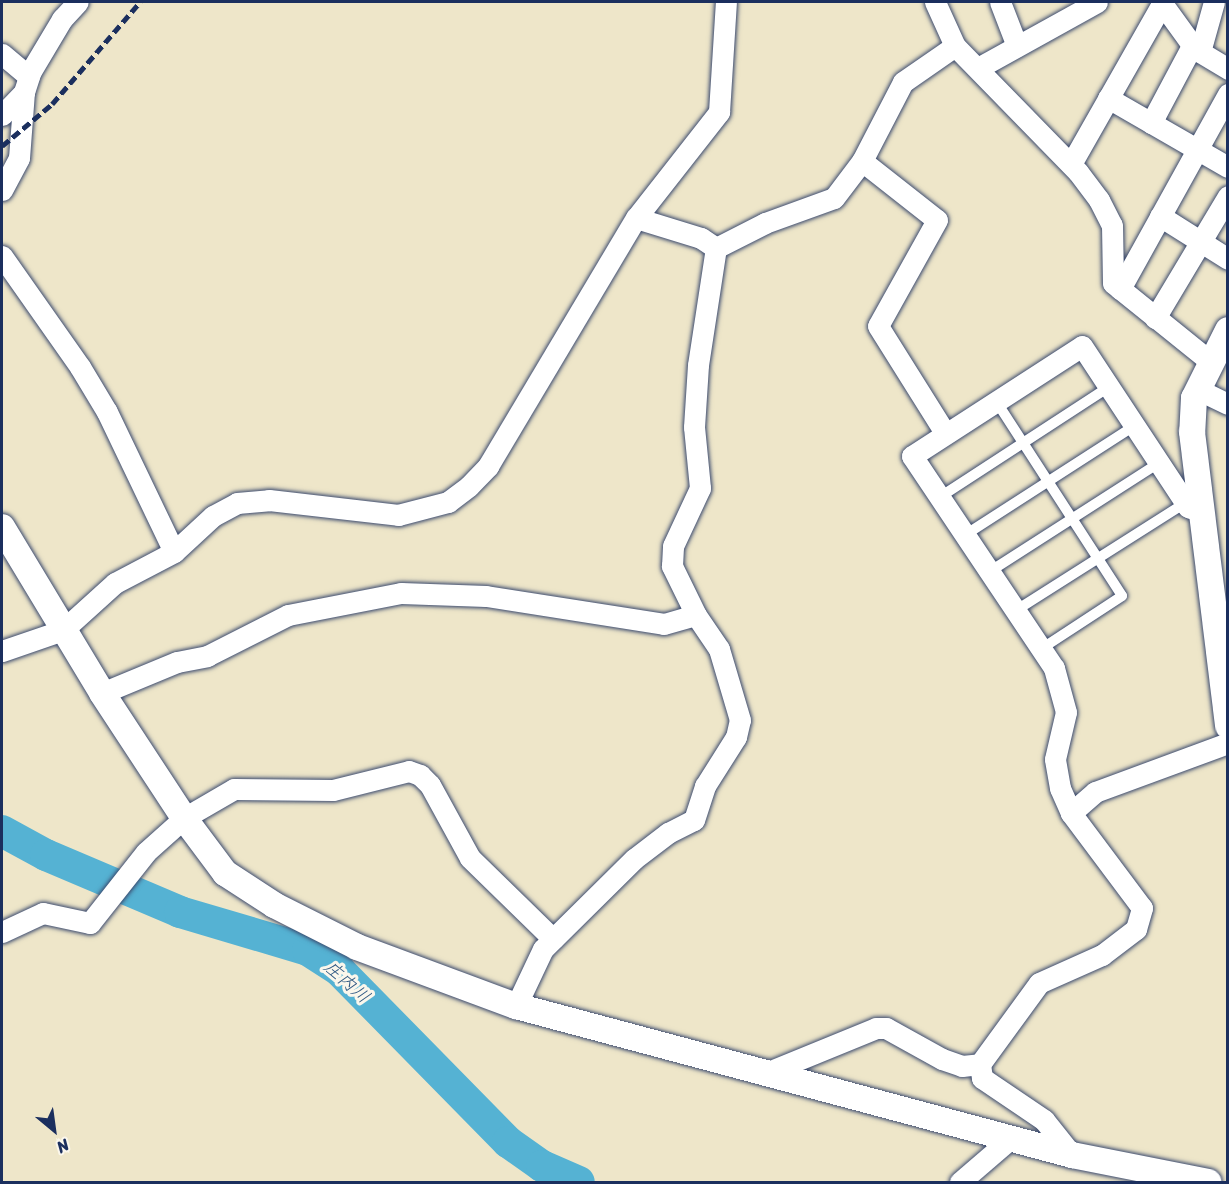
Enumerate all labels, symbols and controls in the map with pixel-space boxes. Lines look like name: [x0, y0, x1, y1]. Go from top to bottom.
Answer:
water label: 庄内川: [320, 956, 374, 1008]
north arrow: [24, 1100, 84, 1160]
text: N: [51, 1131, 75, 1162]

